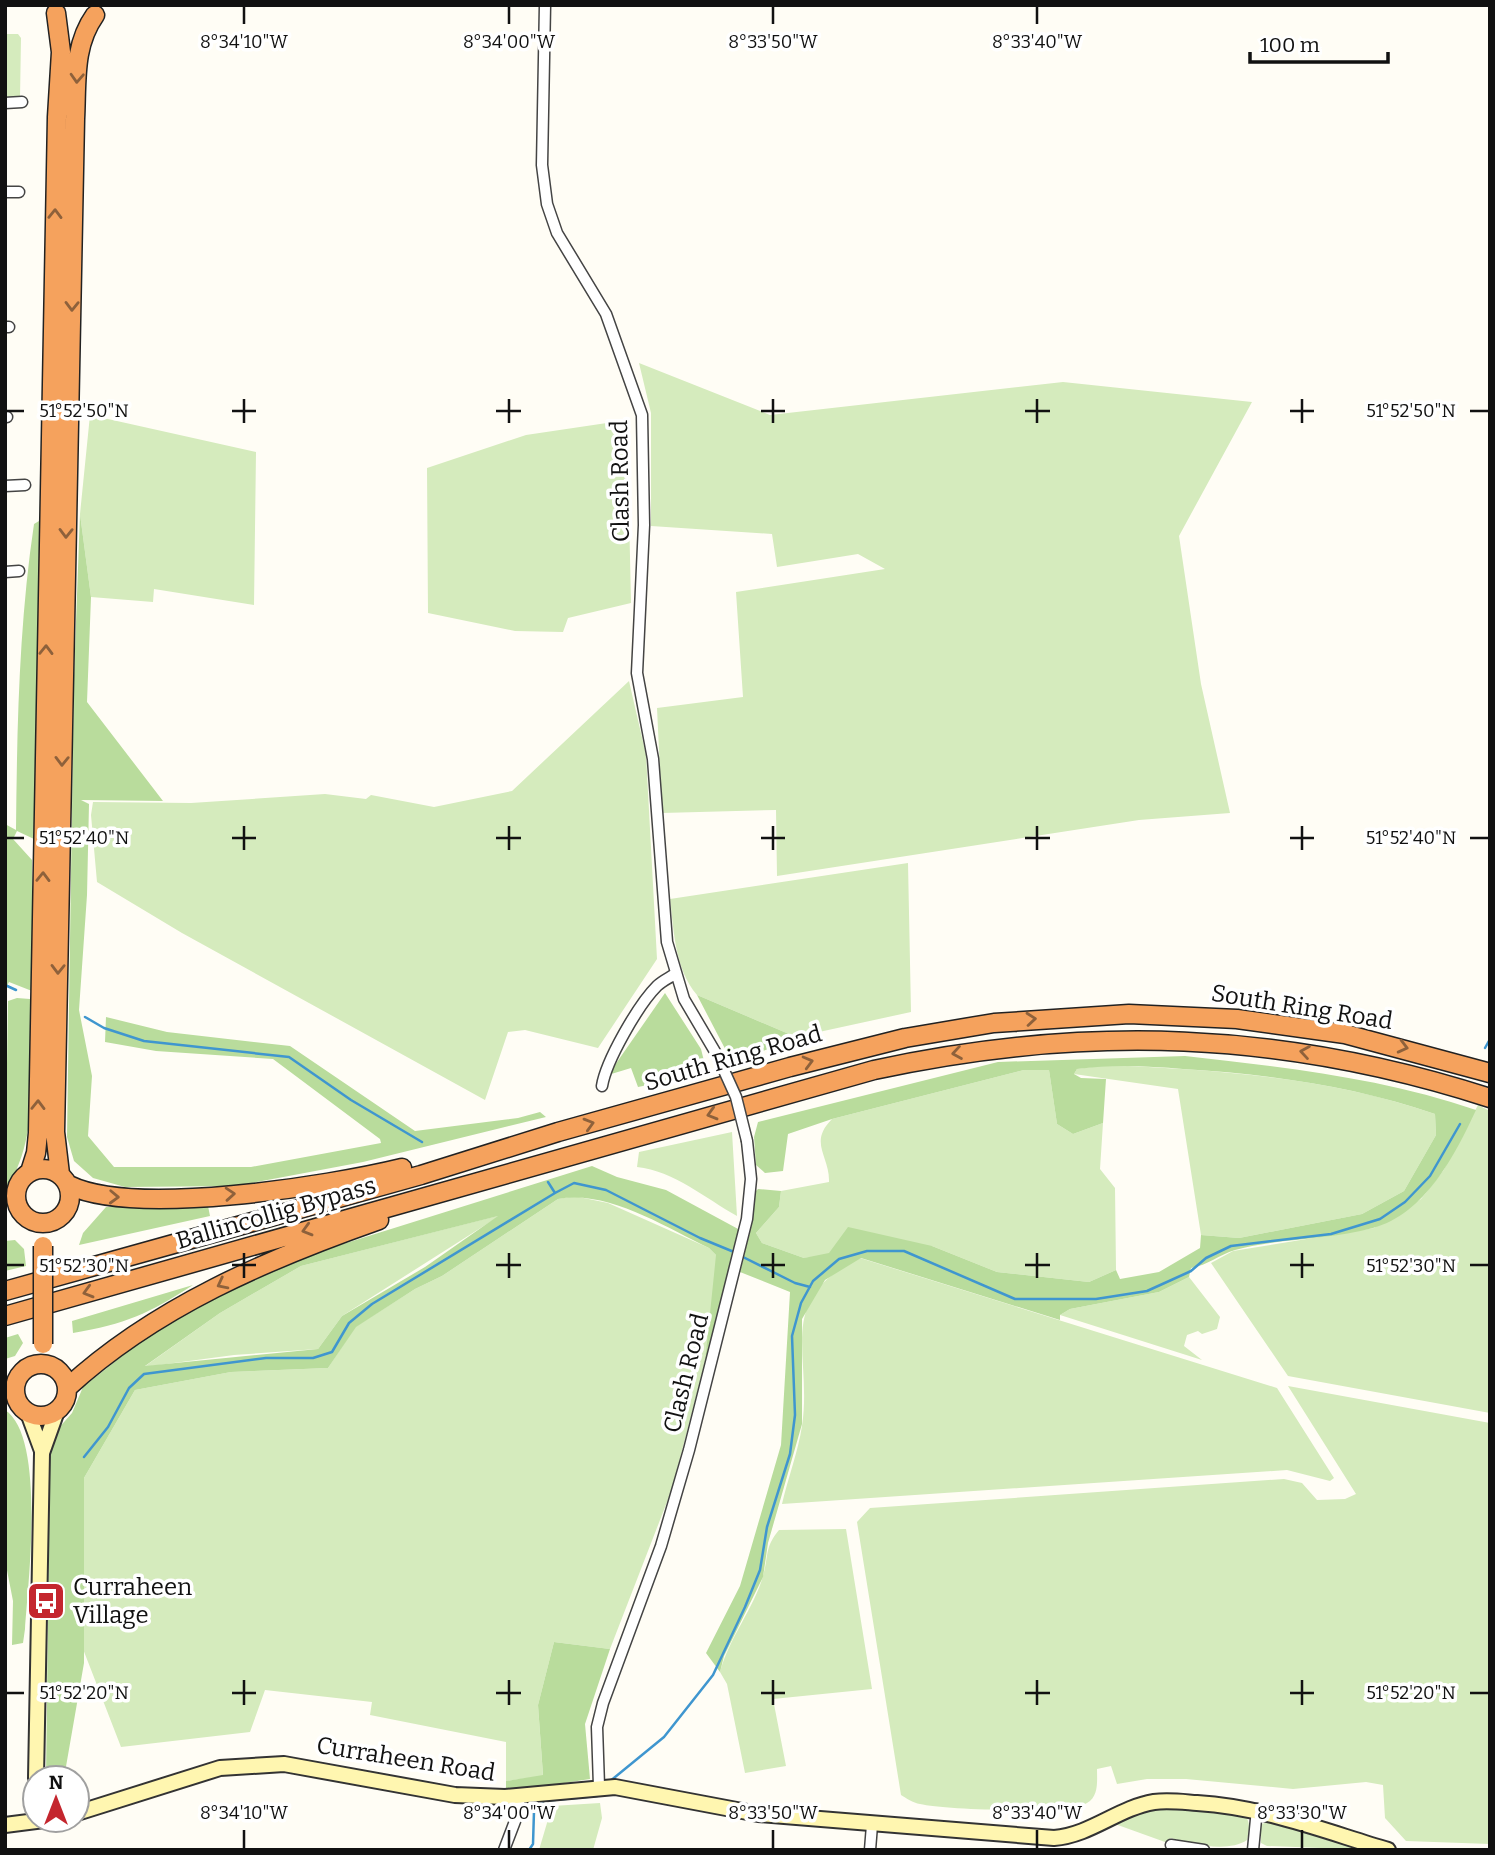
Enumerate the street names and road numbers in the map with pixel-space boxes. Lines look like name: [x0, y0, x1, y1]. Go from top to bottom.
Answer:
street label: Clash Road: [605, 420, 635, 542]
street label: South Ring Road: [1209, 979, 1395, 1035]
street label: South Ring Road: [641, 1019, 825, 1097]
street label: Ballincollig Bypass: [173, 1171, 379, 1255]
street label: Clash Road: [658, 1310, 714, 1436]
street label: Curraheen Road: [315, 1731, 497, 1787]

